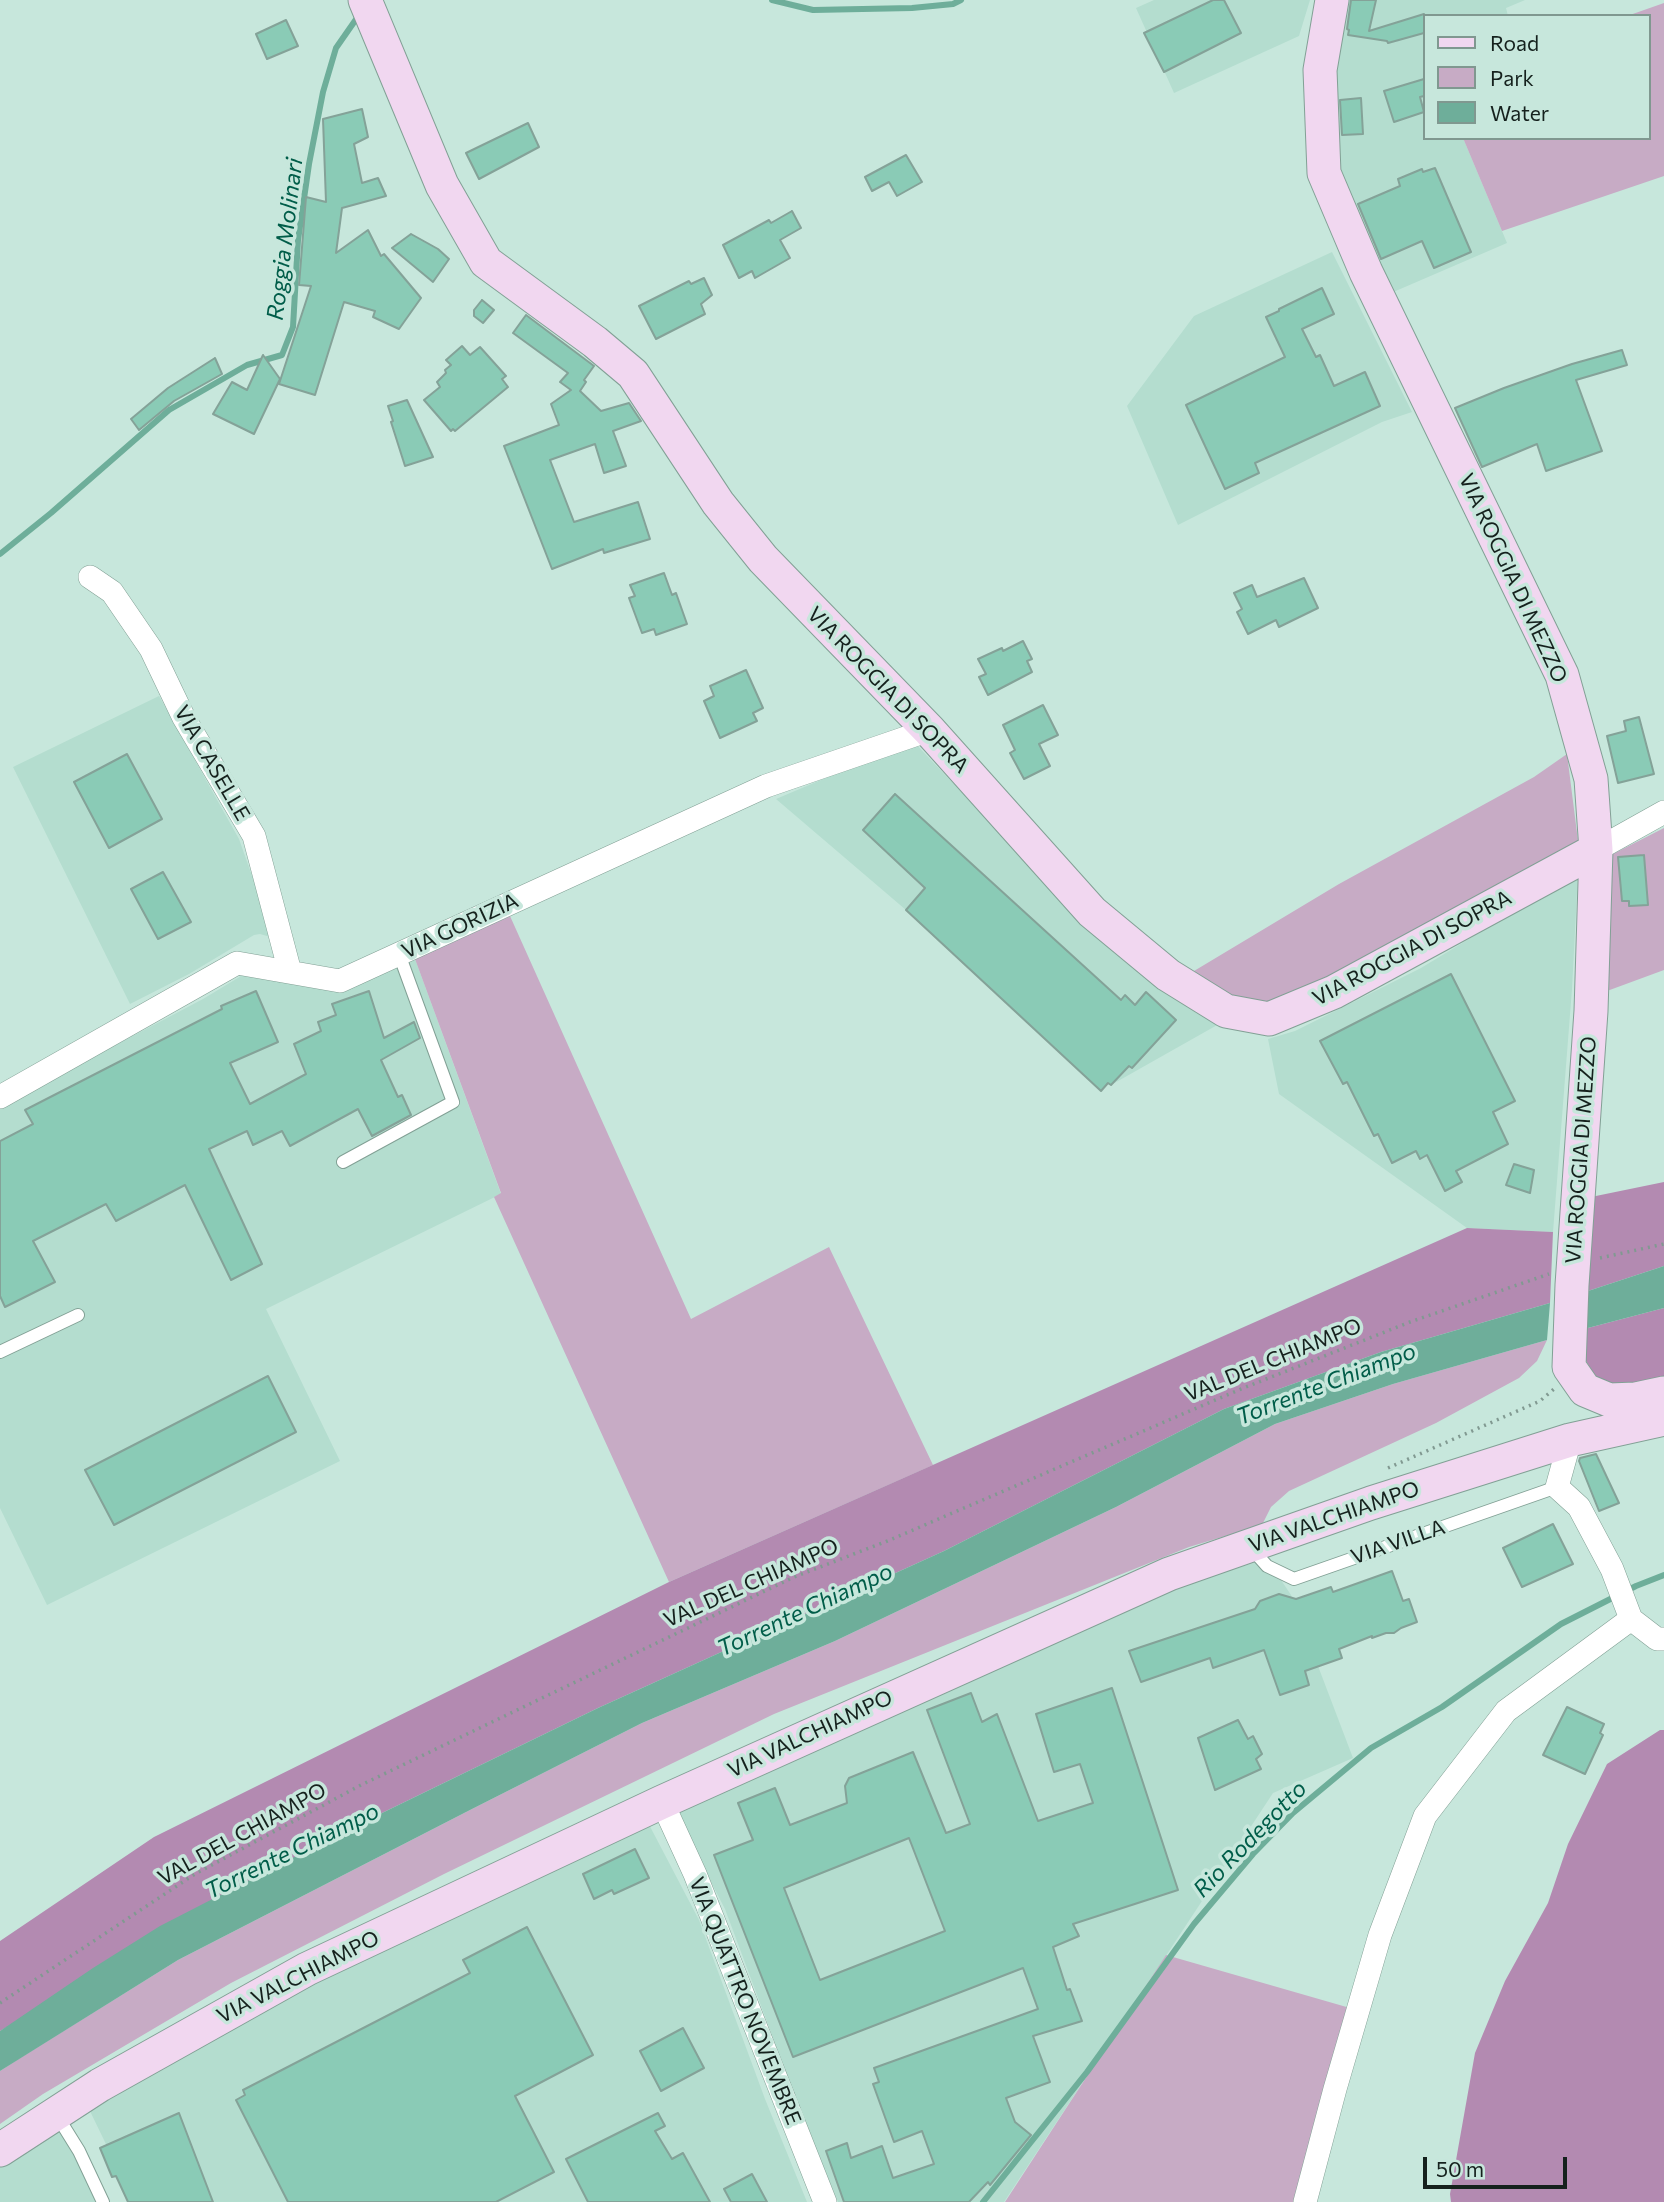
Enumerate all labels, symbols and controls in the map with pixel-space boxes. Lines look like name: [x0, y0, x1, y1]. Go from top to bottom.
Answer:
legend: [1422, 14, 1650, 140]
text: Road: [1490, 30, 1539, 55]
text: Park: [1490, 65, 1534, 90]
text: Water: [1490, 100, 1549, 125]
water label: Roggia Molinari: [261, 156, 309, 322]
street label: VIA ROGGIA DI MEZZO: [1453, 469, 1573, 687]
street label: VIA ROGGIA DI SOPRA: [802, 602, 974, 778]
street label: VIA CASELLE: [169, 701, 255, 825]
street label: VIA ROGGIA DI SOPRA: [1308, 885, 1516, 1011]
street label: VIA GORIZIA: [398, 888, 522, 964]
street label: VIA ROGGIA DI MEZZO: [1560, 1035, 1602, 1265]
street label: VAL DEL CHIAMPO: [1181, 1313, 1365, 1407]
water label: Torrente Chiampo: [1232, 1337, 1420, 1431]
street label: VIA VALCHIAMPO: [1245, 1476, 1423, 1558]
street label: VIA VILLA: [1348, 1514, 1448, 1570]
street label: VAL DEL CHIAMPO: [660, 1533, 842, 1633]
water label: Torrente Chiampo: [713, 1557, 897, 1663]
street label: VIA VALCHIAMPO: [724, 1685, 896, 1783]
water label: Rio Rodegotto: [1188, 1775, 1312, 1903]
street label: VAL DEL CHIAMPO: [154, 1777, 330, 1891]
water label: Torrente Chiampo: [201, 1797, 383, 1905]
street label: VIA QUATTRO NOVEMBRE: [684, 1874, 806, 2128]
street label: VIA VALCHIAMPO: [213, 1925, 383, 2029]
scale bar: [1426, 2142, 1570, 2186]
text: 50 m: [1436, 2156, 1484, 2181]

